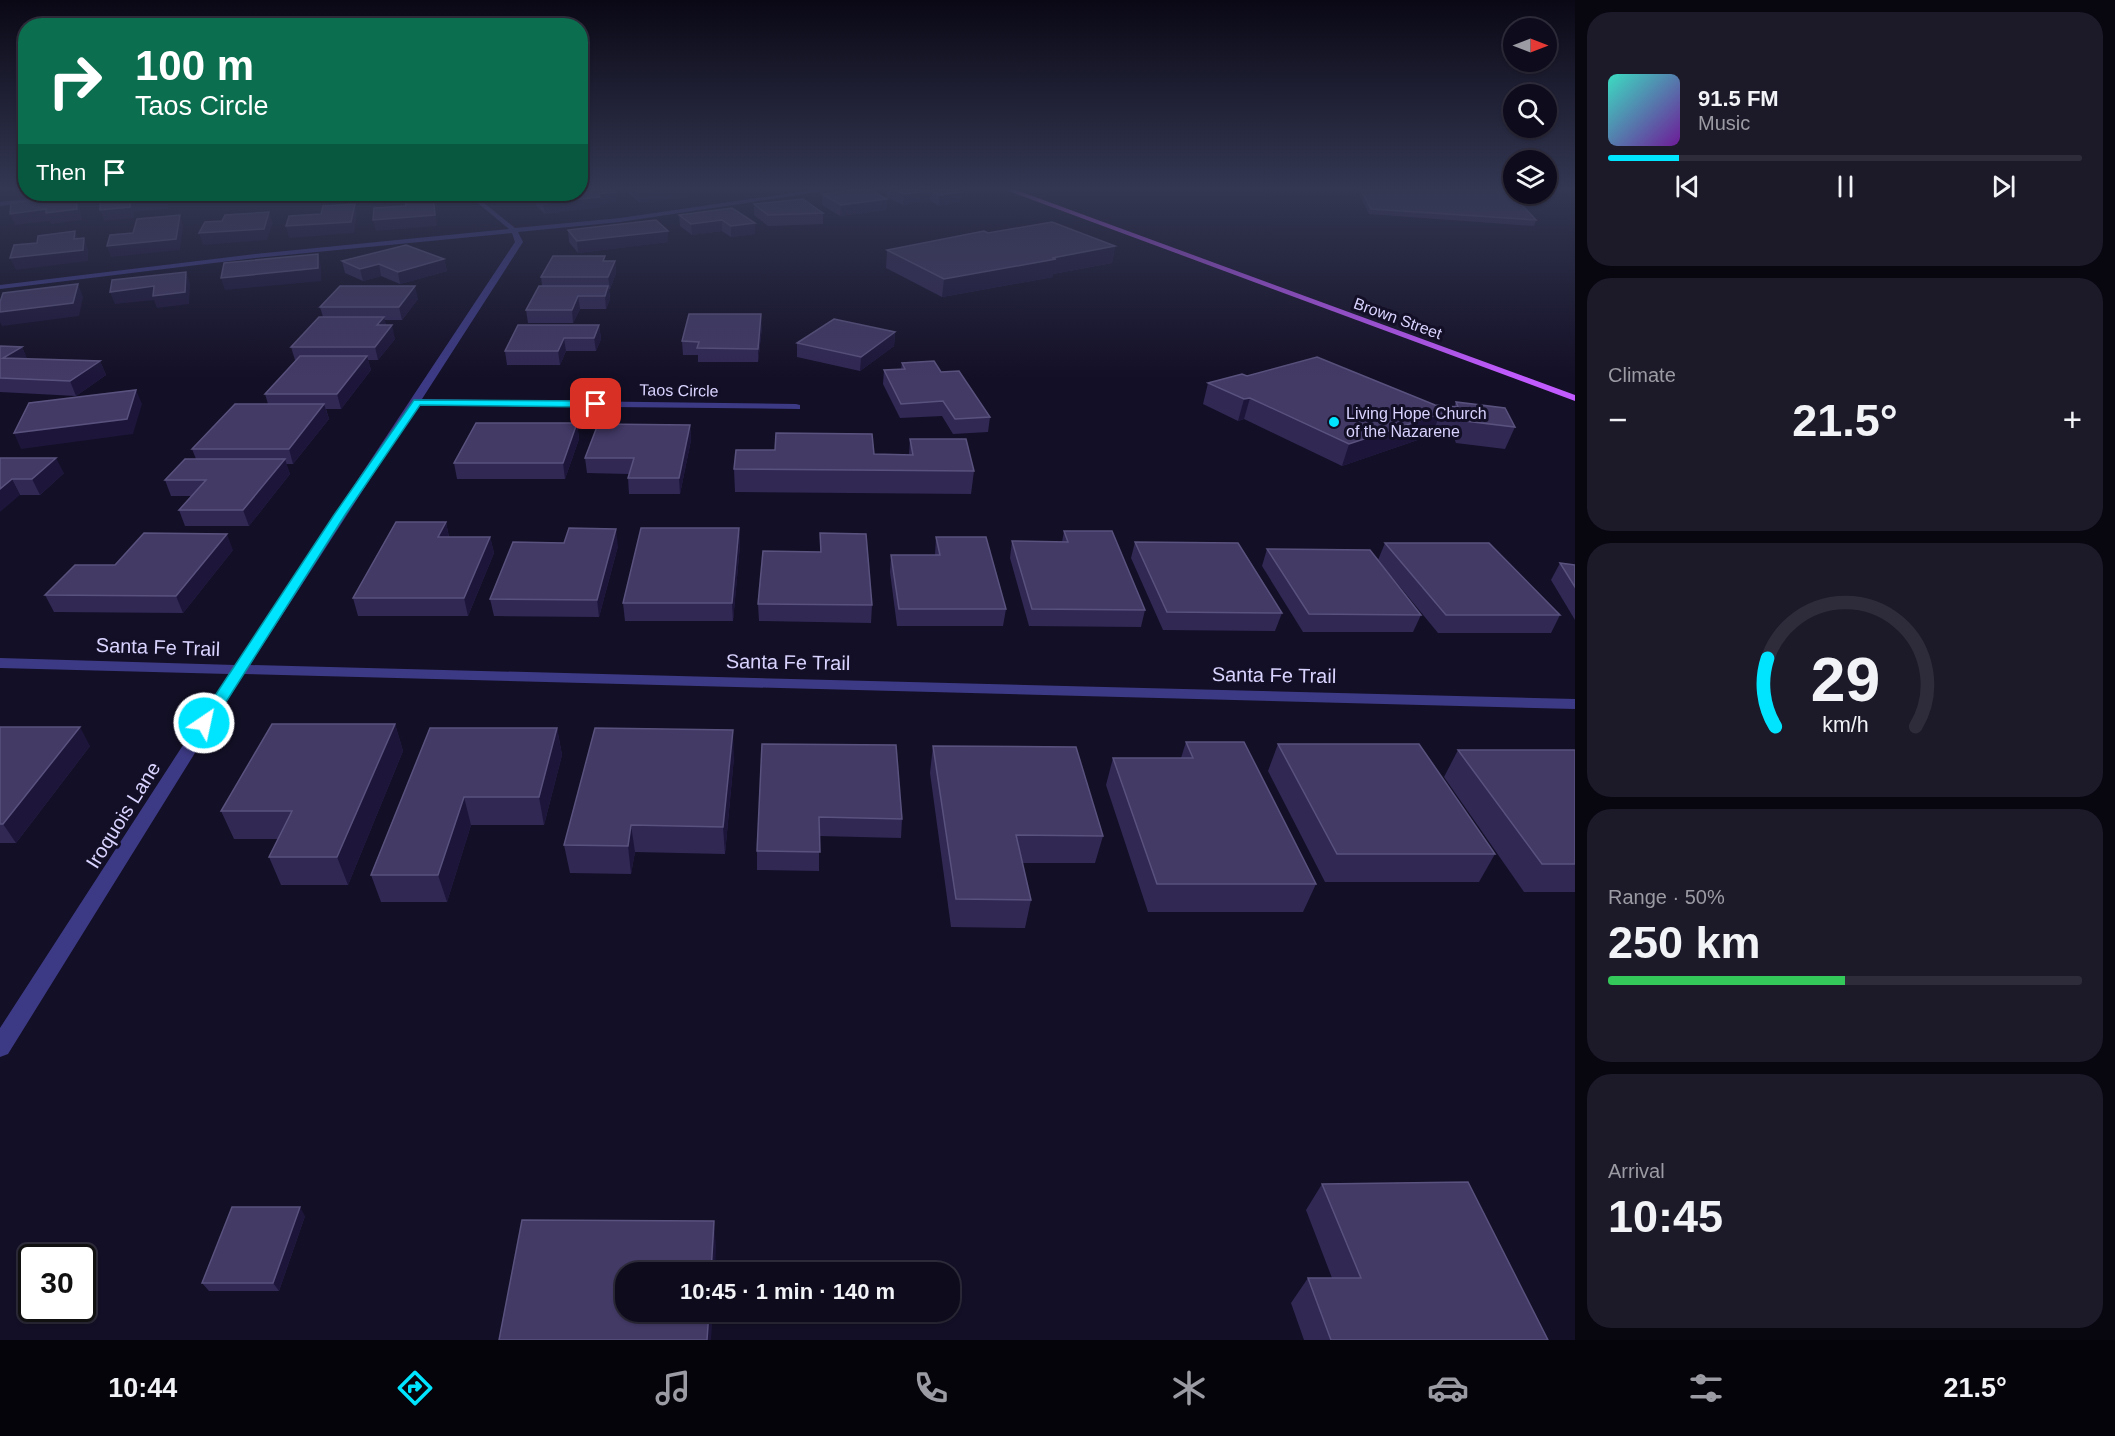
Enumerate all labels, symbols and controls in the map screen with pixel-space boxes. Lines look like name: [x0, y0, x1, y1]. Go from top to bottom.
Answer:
north arrow: [1503, 18, 1557, 72]
map controls: [1503, 18, 1557, 204]
icon: right: [36, 42, 114, 120]
text: 100 m: [135, 42, 254, 89]
button: search: [1503, 84, 1557, 138]
text: 91.5 FM: [1698, 86, 1779, 111]
text: Taos Circle: [135, 91, 269, 121]
text: Music: [1698, 112, 1750, 134]
button: layers: [1503, 150, 1557, 204]
icon: arrive: [98, 156, 131, 189]
text: Then: [36, 160, 86, 185]
icon: previous: [1671, 170, 1704, 203]
icon: pause: [1829, 170, 1862, 203]
icon: next: [1987, 170, 2020, 203]
street label: Brown Street: [1351, 295, 1445, 342]
text: Climate: [1608, 364, 1676, 386]
pin: [570, 378, 621, 429]
street label: Taos Circle: [639, 381, 719, 400]
icon: arrive: [579, 387, 612, 420]
text: 21.5°: [1792, 395, 1898, 446]
text: −: [1608, 401, 1627, 438]
text: +: [2063, 401, 2082, 438]
place label: Living Hope Church of the Nazarene: [1346, 405, 1487, 440]
marker: Living Hope Church of the Nazarene: [1327, 415, 1341, 429]
street label: Santa Fe Trail: [95, 634, 221, 660]
text: 29: [1810, 645, 1880, 714]
street label: Santa Fe Trail: [726, 650, 850, 674]
street label: Santa Fe Trail: [1212, 663, 1336, 687]
position arrow: [172, 691, 236, 755]
text: km/h: [1822, 713, 1868, 737]
street label: Iroquois Lane: [82, 758, 164, 872]
text: Range · 50%: [1608, 886, 1725, 908]
text: 250 km: [1608, 917, 1761, 968]
text: Arrival: [1608, 1160, 1665, 1182]
text: 10:45: [1608, 1191, 1723, 1242]
speed limit sign: 30: [18, 1244, 96, 1322]
text: 10:45 · 1 min · 140 m: [680, 1279, 895, 1304]
icon: directions: [394, 1367, 436, 1409]
icon: music: [652, 1367, 694, 1409]
icon: phone: [910, 1367, 952, 1409]
icon: climate: [1168, 1367, 1210, 1409]
icon: car: [1427, 1367, 1469, 1409]
icon: filters: [1685, 1367, 1727, 1409]
text: 10:44: [108, 1373, 177, 1403]
text: 21.5°: [1943, 1373, 2007, 1403]

